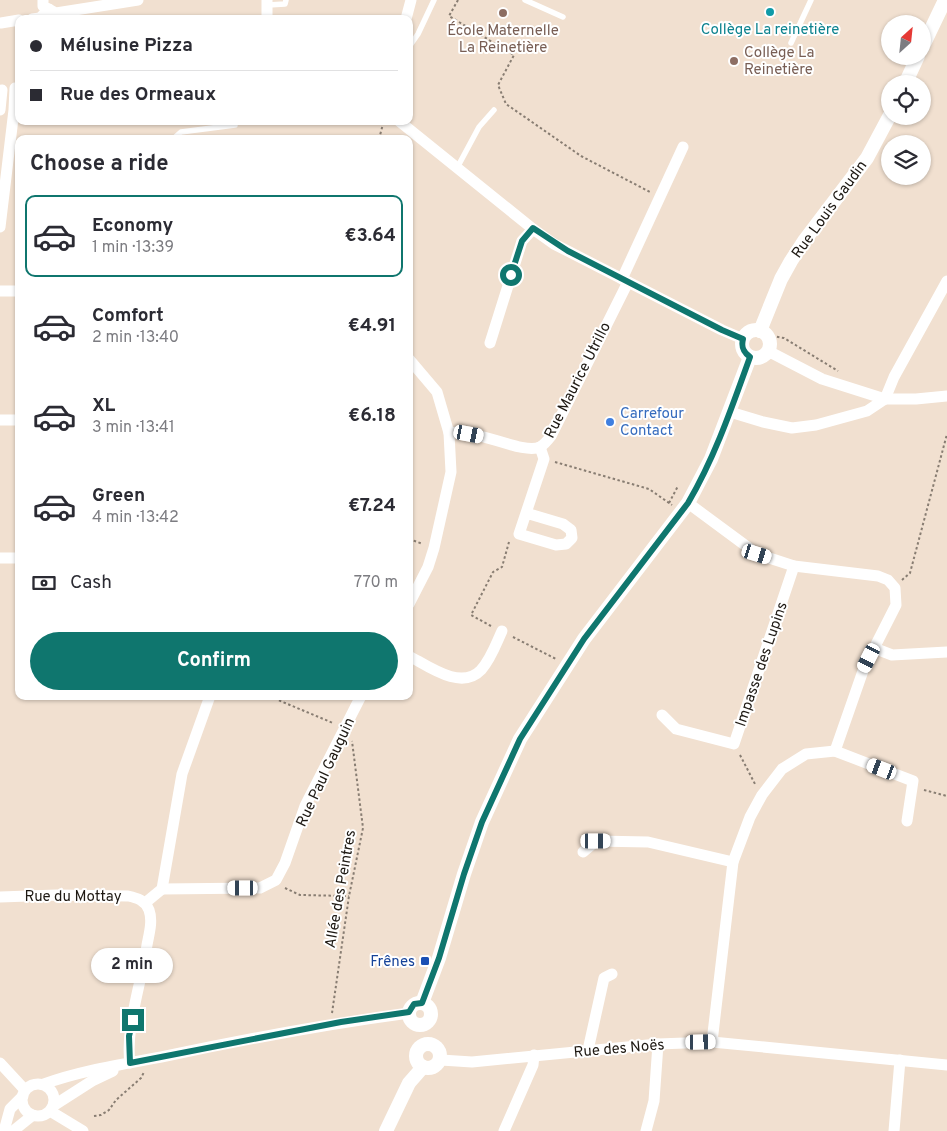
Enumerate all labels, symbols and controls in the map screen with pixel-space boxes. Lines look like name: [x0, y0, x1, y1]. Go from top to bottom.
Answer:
marker: Collège La reinetière: [764, 6, 776, 18]
marker: École Maternelle La Reinetière: [497, 7, 509, 19]
north arrow: [881, 15, 931, 65]
map controls: [881, 15, 931, 185]
place label: École Maternelle La Reinetière: [447, 21, 559, 58]
place label: Collège La reinetière: [701, 21, 839, 40]
text: Mélusine Pizza: [60, 34, 193, 58]
place label: Collège La Reinetière: [744, 44, 814, 80]
marker: Collège La Reinetière: [728, 55, 740, 67]
button: locate: [881, 75, 931, 125]
text: Rue des Ormeaux: [60, 83, 216, 107]
button: layers: [881, 135, 931, 185]
text: Choose a ride: [30, 151, 168, 178]
street label: Rue Louis Gaudin: [788, 157, 872, 263]
icon: car: [32, 214, 77, 259]
text: Economy: [92, 214, 173, 238]
text: €3.64: [344, 224, 396, 248]
text: 1 min · 13:39: [92, 238, 174, 258]
route start: [500, 264, 522, 286]
icon: car: [32, 304, 77, 349]
text: Comfort: [92, 304, 164, 328]
text: €4.91: [348, 314, 396, 338]
street label: Rue Maurice Utrillo: [541, 319, 616, 442]
text: 2 min · 13:40: [92, 328, 179, 348]
icon: car: [32, 394, 77, 439]
text: XL: [92, 394, 115, 418]
text: €6.18: [348, 404, 396, 428]
place label: Carrefour Contact: [620, 405, 684, 441]
marker: Carrefour Contact: [604, 416, 616, 428]
text: 3 min · 13:41: [92, 418, 175, 438]
car: [452, 424, 485, 444]
icon: car: [32, 484, 77, 529]
text: Green: [92, 484, 145, 508]
text: €7.24: [348, 494, 396, 518]
text: 4 min · 13:42: [92, 508, 179, 528]
car: [740, 542, 773, 566]
icon: cash: [30, 569, 58, 597]
text: Cash: [70, 571, 112, 595]
text: 770 m: [354, 573, 398, 593]
street label: Impasse des Lupins: [732, 600, 793, 729]
button: Confirm: [30, 632, 398, 690]
car: [855, 641, 882, 675]
street label: Rue Paul Gauguin: [293, 715, 360, 830]
car: [865, 757, 898, 781]
street label: Allée des Peintres: [322, 829, 361, 950]
car: [581, 834, 611, 849]
car: [228, 881, 258, 896]
street label: Rue du Mottay: [24, 888, 122, 907]
callout: 2 min: [92, 948, 174, 982]
place label: Frênes: [370, 953, 415, 972]
text: 2 min: [111, 955, 153, 975]
marker: Frênes: [419, 955, 431, 967]
route end: [122, 1009, 144, 1031]
car: [685, 1034, 716, 1050]
street label: Rue des Noës: [573, 1036, 665, 1063]

